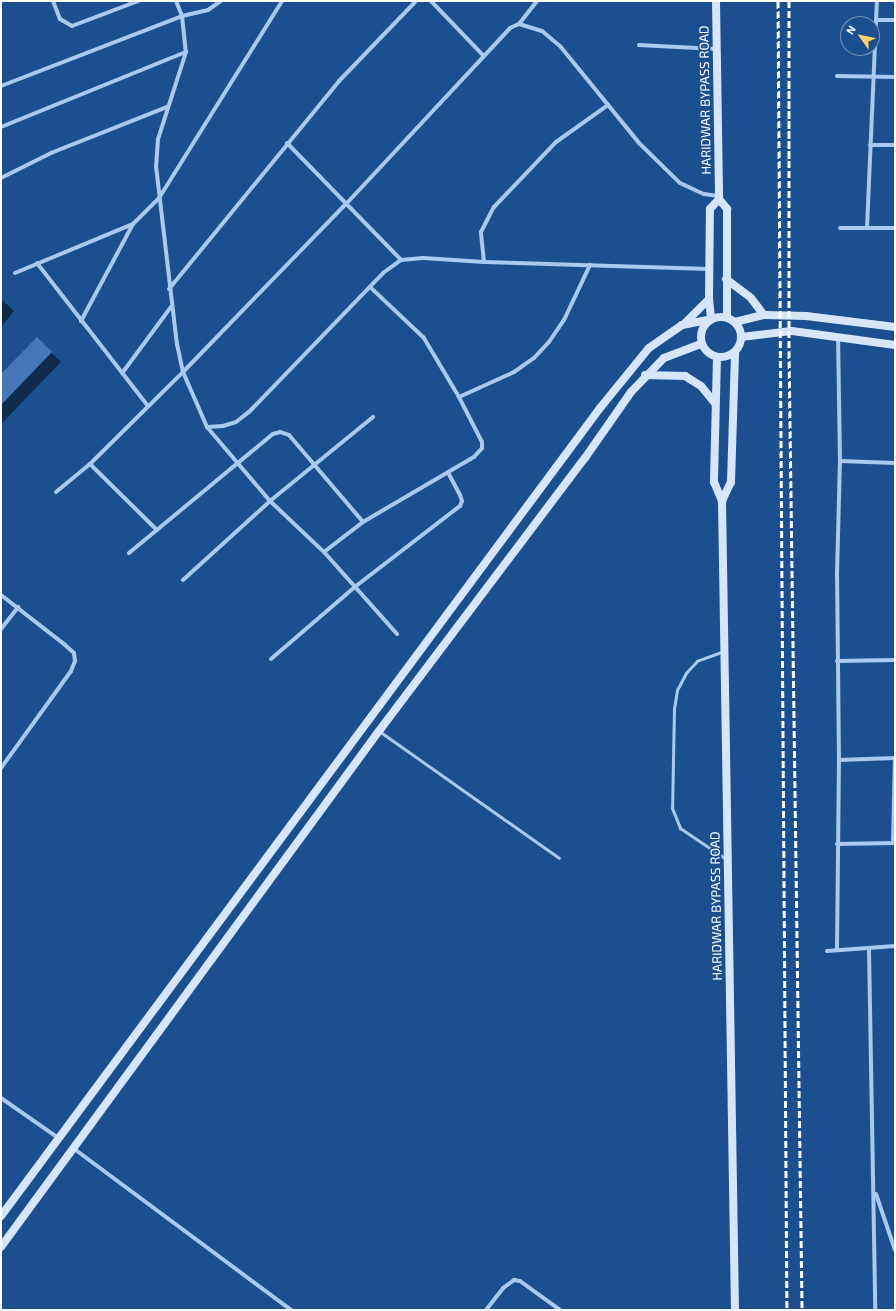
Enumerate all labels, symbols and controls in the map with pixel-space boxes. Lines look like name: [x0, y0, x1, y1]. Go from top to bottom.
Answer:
north arrow: [840, 16, 880, 56]
text: N: [843, 23, 858, 37]
street label: HARIDWAR BYPASS ROAD: [696, 25, 714, 175]
street label: HARIDWAR BYPASS ROAD: [707, 831, 725, 981]

